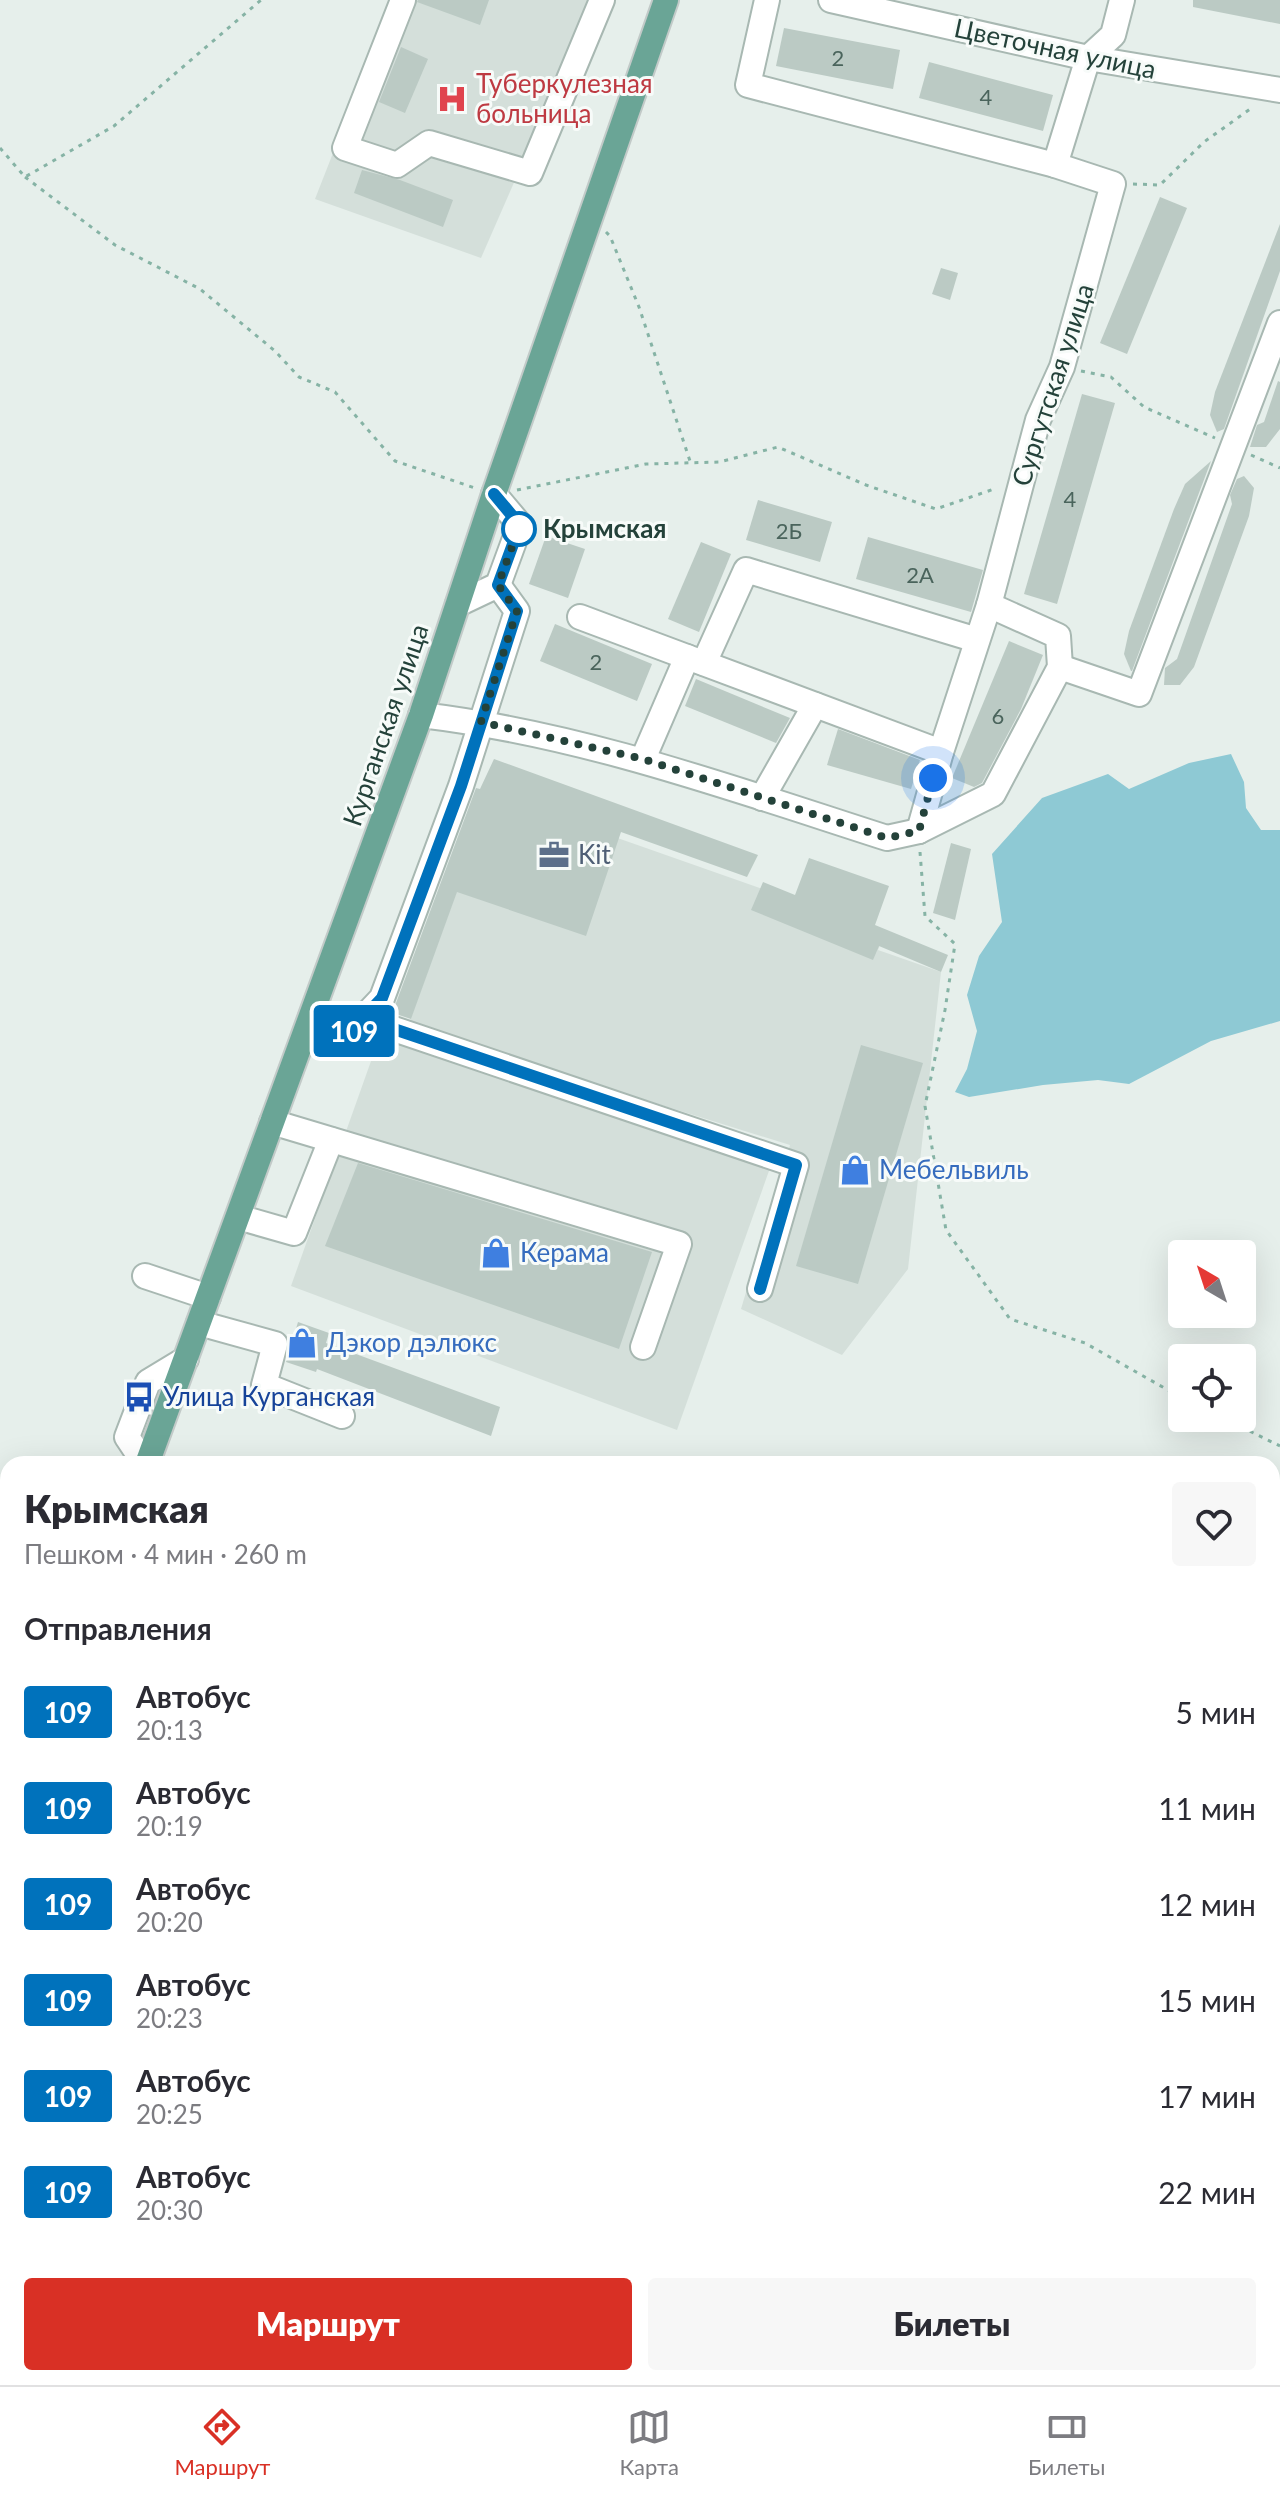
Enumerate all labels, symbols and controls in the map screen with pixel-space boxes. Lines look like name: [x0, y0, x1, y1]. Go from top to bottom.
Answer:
street label: Цветочная улица: [951, 11, 1159, 85]
house number: 2: [832, 44, 844, 71]
place label: Туберкулезная больница: [476, 67, 653, 129]
hospital icon: Туберкулезная больница: [435, 82, 469, 116]
house number: 4: [980, 83, 993, 110]
street label: Сургутская улица: [1004, 279, 1100, 490]
house number: 4: [1064, 485, 1077, 512]
marker: Крымская: [502, 512, 536, 546]
place label: Крымская: [543, 512, 667, 544]
house number: 2Б: [776, 517, 802, 544]
house number: 2А: [906, 561, 934, 588]
street label: Курганская улица: [335, 619, 435, 830]
house number: 2: [590, 648, 602, 675]
house number: 6: [992, 702, 1004, 729]
your location: [913, 758, 953, 798]
office icon: Kit: [537, 838, 571, 872]
place label: Kit: [578, 838, 611, 870]
line badge: 109: [308, 1005, 400, 1057]
text: 109: [330, 1014, 378, 1048]
shop icon: Мебельвиль: [838, 1153, 872, 1187]
place label: Мебельвиль: [879, 1153, 1029, 1185]
shop icon: Керама: [479, 1236, 513, 1270]
place label: Керама: [520, 1236, 609, 1268]
north arrow: [1168, 1240, 1256, 1328]
map controls: [1168, 1240, 1256, 1432]
shop icon: Дэкор дэлюкс: [285, 1326, 319, 1360]
place label: Дэкор дэлюкс: [326, 1326, 497, 1358]
button: locate: [1168, 1344, 1256, 1432]
bus stop icon: Улица Курганская: [122, 1380, 156, 1414]
place label: Улица Курганская: [163, 1380, 375, 1412]
button: heart: [1172, 1482, 1256, 1566]
text: Крымская: [24, 1485, 209, 1531]
text: Пешком · 4 мин · 260 m: [24, 1538, 307, 1570]
text: Отправления: [24, 1610, 212, 1646]
text: Автобус: [136, 1678, 251, 1714]
text: 5 мин: [1176, 1694, 1256, 1730]
text: 109: [44, 1695, 92, 1729]
text: 20:13: [136, 1714, 203, 1746]
text: Автобус: [136, 1774, 251, 1810]
text: 11 мин: [1158, 1790, 1256, 1826]
text: 109: [44, 1791, 92, 1825]
text: 20:19: [136, 1810, 203, 1842]
text: Автобус: [136, 1870, 251, 1906]
text: 12 мин: [1158, 1886, 1256, 1922]
text: 109: [44, 1887, 92, 1921]
text: 20:20: [136, 1906, 203, 1938]
text: Автобус: [136, 1966, 251, 2002]
text: 15 мин: [1158, 1982, 1256, 2018]
text: 109: [44, 1983, 92, 2017]
text: 20:23: [136, 2002, 203, 2034]
text: Автобус: [136, 2062, 251, 2098]
text: 17 мин: [1158, 2078, 1256, 2114]
text: 109: [44, 2079, 92, 2113]
text: 20:25: [136, 2098, 203, 2130]
text: Автобус: [136, 2158, 251, 2194]
text: 22 мин: [1158, 2174, 1256, 2210]
text: 109: [44, 2175, 92, 2209]
text: 20:30: [136, 2194, 203, 2226]
button: Маршрут: [24, 2278, 632, 2370]
button: Билеты: [648, 2278, 1256, 2370]
tab: Маршрут: [175, 2405, 270, 2480]
tab: Карта: [620, 2405, 679, 2480]
tab: Билеты: [1028, 2405, 1105, 2480]

